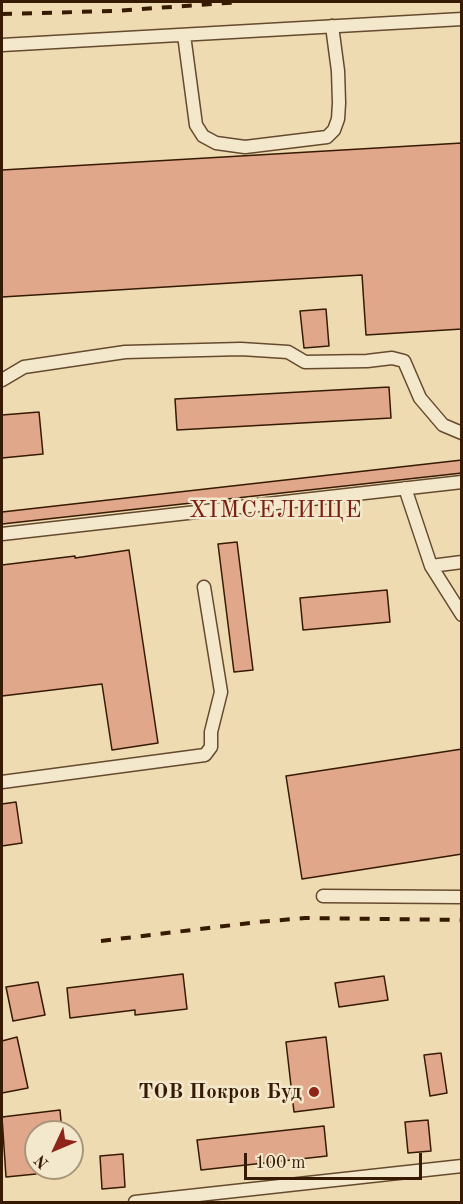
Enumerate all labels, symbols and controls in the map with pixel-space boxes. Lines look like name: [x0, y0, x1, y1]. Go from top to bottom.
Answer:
district label: ХІМСЕЛИЩЕ: [189, 497, 363, 525]
place label: ТОВ Покров Буд: [138, 1079, 302, 1105]
marker: ТОВ Покров Буд: [307, 1085, 321, 1099]
north arrow: [24, 1120, 84, 1180]
scale bar: [247, 1141, 426, 1179]
text: N: [32, 1151, 53, 1171]
text: 100 m: [255, 1154, 306, 1172]

